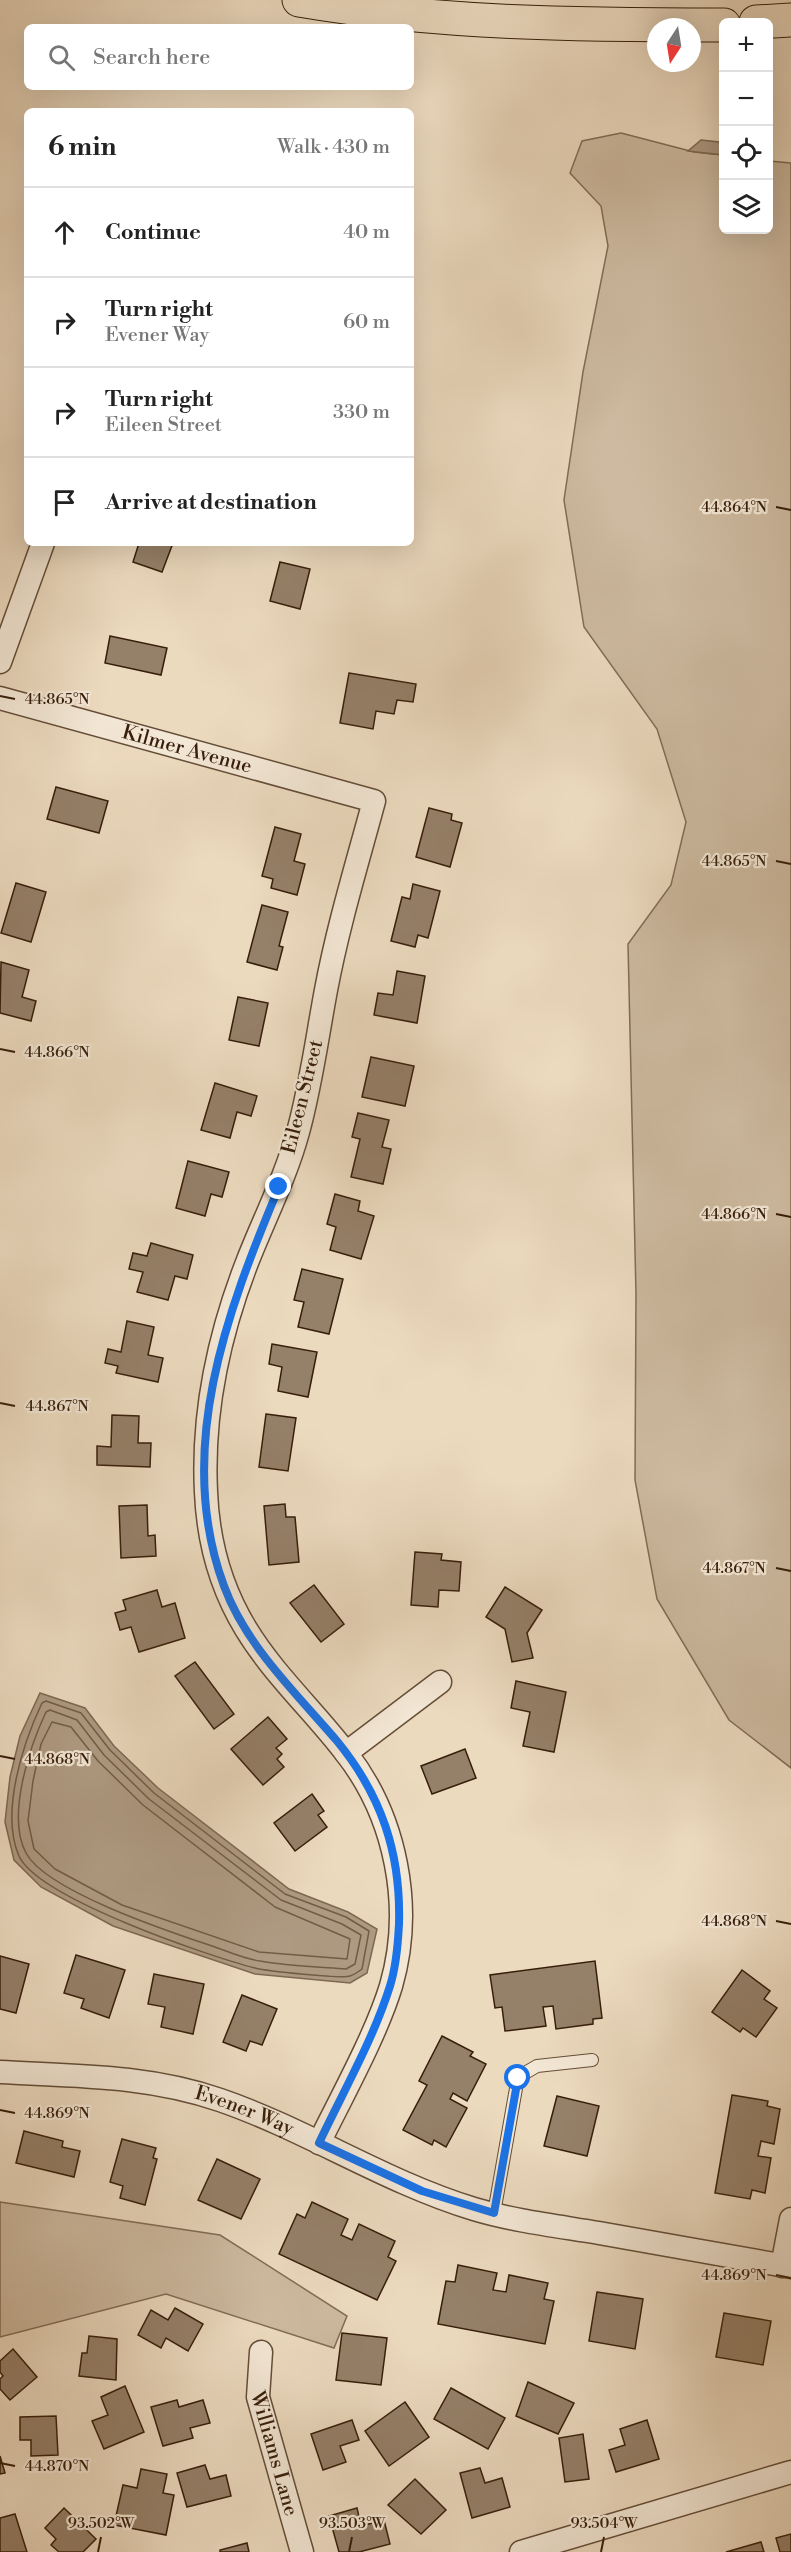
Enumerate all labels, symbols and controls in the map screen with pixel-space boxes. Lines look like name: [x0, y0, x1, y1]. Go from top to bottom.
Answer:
north arrow: [647, 18, 701, 72]
map controls: [719, 18, 773, 234]
button: +: [719, 18, 773, 72]
search box: [24, 24, 414, 90]
icon: search: [45, 41, 78, 74]
text: Search here: [93, 44, 210, 71]
button: −: [719, 72, 773, 126]
button: locate: [719, 126, 773, 180]
text: 6 min: [48, 131, 116, 163]
text: Walk · 430 m: [277, 135, 390, 160]
button: layers: [719, 180, 773, 234]
icon: ahead: [48, 216, 81, 249]
text: Continue: [105, 219, 201, 246]
text: 40 m: [343, 220, 390, 245]
text: Turn right: [105, 296, 213, 323]
icon: right: [48, 306, 81, 339]
text: 60 m: [343, 310, 390, 335]
text: Evener Way: [105, 323, 209, 348]
text: Turn right: [105, 386, 213, 413]
icon: right: [48, 396, 81, 429]
text: 330 m: [333, 400, 390, 425]
text: Eileen Street: [105, 413, 222, 438]
icon: arrive: [48, 486, 81, 519]
text: Arrive at destination: [105, 489, 317, 516]
text: 44.864°N: [701, 498, 767, 517]
text: 44.865°N: [25, 690, 89, 709]
street label: Kilmer Avenue: [119, 720, 255, 779]
text: 44.865°N: [702, 852, 766, 871]
street label: Eileen Street: [277, 1037, 329, 1157]
text: 44.866°N: [24, 1043, 90, 1062]
route end: [265, 1173, 291, 1199]
text: 44.866°N: [701, 1205, 767, 1224]
text: 44.867°N: [25, 1397, 89, 1416]
text: 44.867°N: [702, 1559, 766, 1578]
text: 44.868°N: [24, 1750, 90, 1769]
text: 44.868°N: [701, 1912, 767, 1931]
route start: [504, 2064, 530, 2090]
street label: Evener Way: [192, 2080, 298, 2141]
text: 44.869°N: [24, 2104, 90, 2123]
text: 44.869°N: [701, 2266, 767, 2285]
street label: Williams Lane: [244, 2388, 304, 2519]
text: 44.870°N: [25, 2457, 89, 2476]
text: 93.502°W: [68, 2514, 135, 2533]
text: 93.503°W: [319, 2514, 386, 2533]
text: 93.504°W: [571, 2514, 638, 2533]

